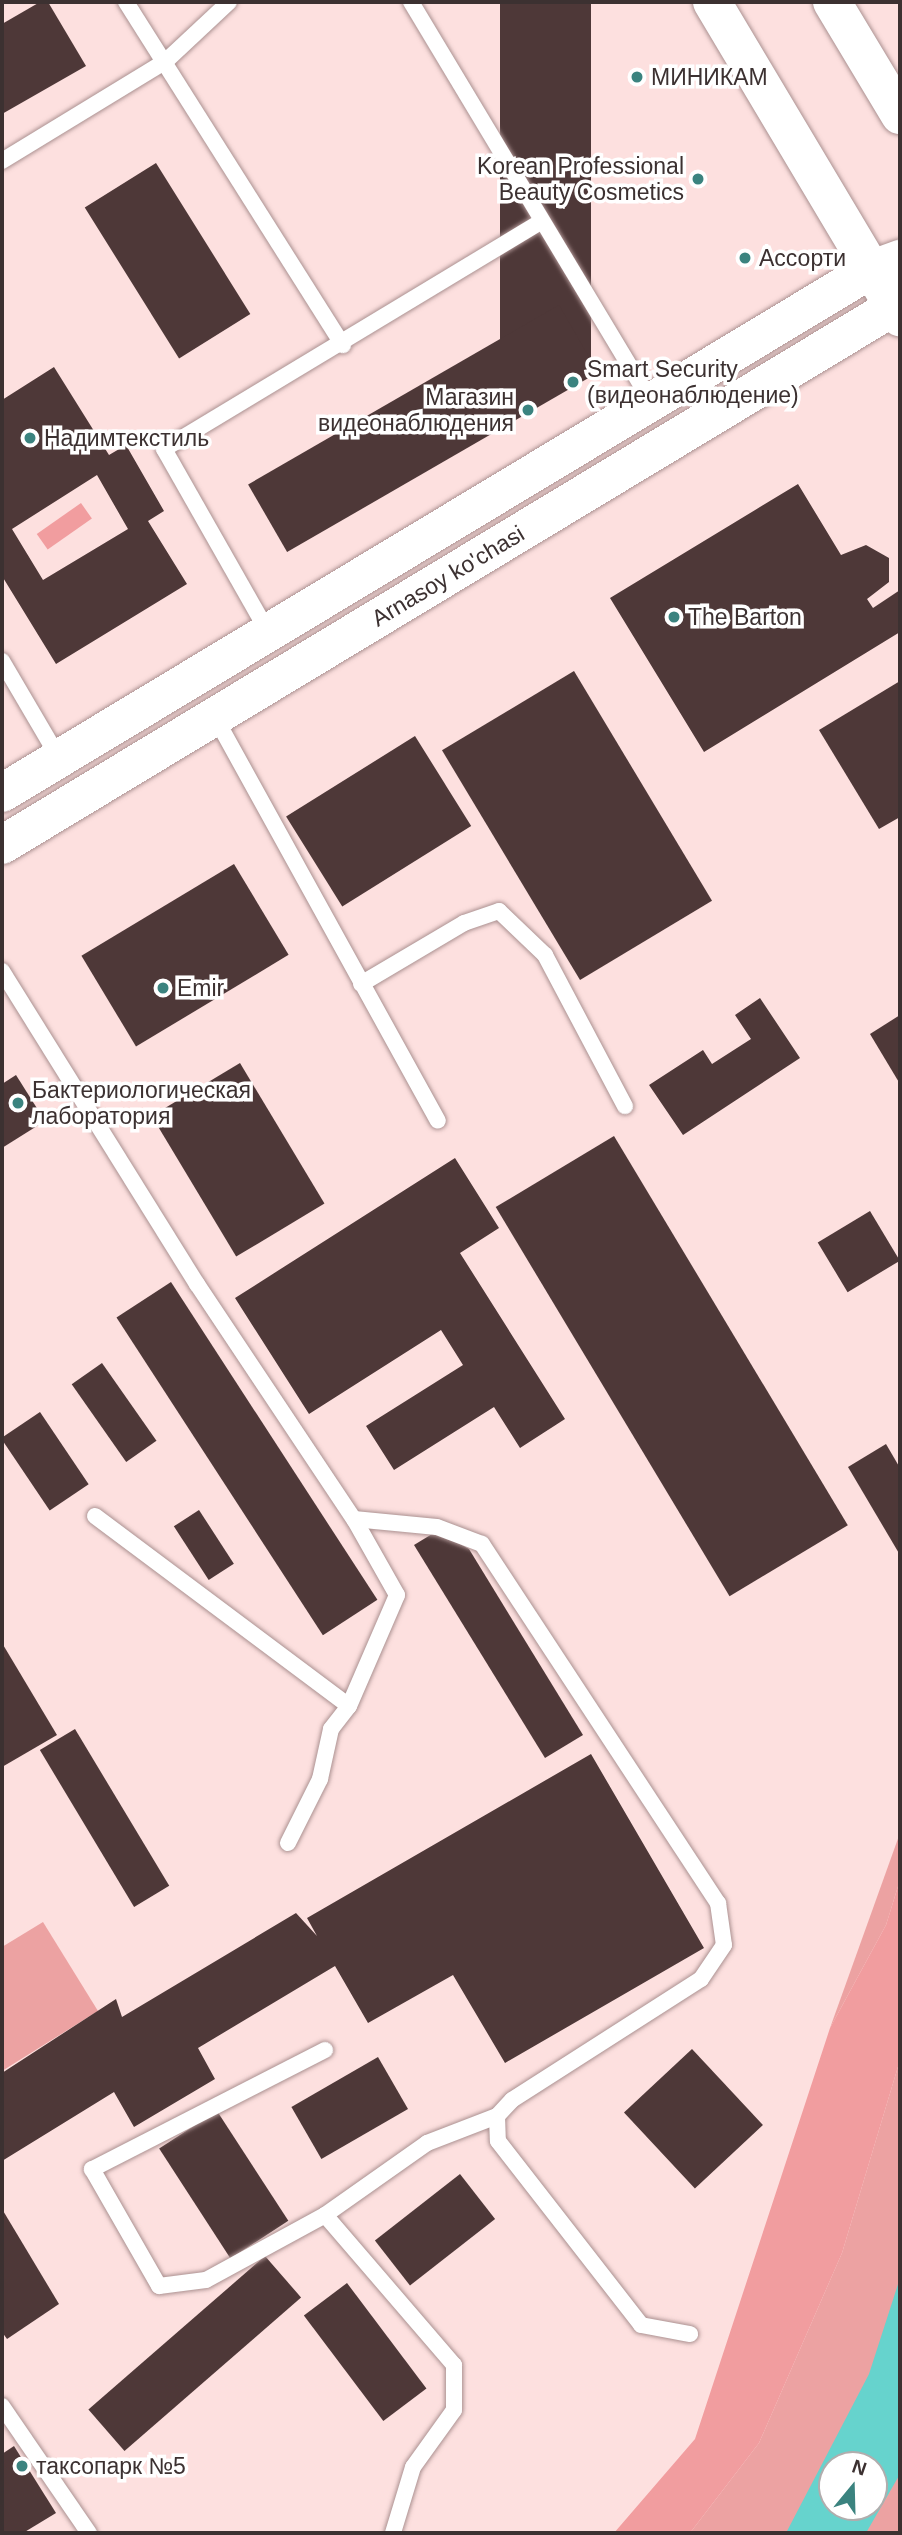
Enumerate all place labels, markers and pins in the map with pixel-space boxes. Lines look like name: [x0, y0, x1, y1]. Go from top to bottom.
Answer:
place label: МИНИКАМ: [651, 63, 768, 91]
marker: МИНИКАМ: [629, 69, 645, 85]
place label: Korean Professional Beauty Cosmetics: [477, 152, 684, 206]
marker: Korean Professional Beauty Cosmetics: [690, 171, 706, 187]
place label: Ассорти: [759, 244, 846, 272]
marker: Ассорти: [737, 250, 753, 266]
place label: Smart Security (видеонаблюдение): [587, 355, 799, 409]
marker: Smart Security (видеонаблюдение): [565, 374, 581, 390]
place label: Магазин видеонаблюдения: [318, 383, 514, 437]
marker: Магазин видеонаблюдения: [520, 402, 536, 418]
place label: Надимтекстиль: [44, 424, 209, 452]
marker: Надимтекстиль: [22, 430, 38, 446]
place label: The Barton: [688, 603, 802, 631]
marker: The Barton: [666, 609, 682, 625]
place label: Emir: [177, 974, 224, 1002]
marker: Emir: [155, 980, 171, 996]
place label: Бактериологическая лаборатория: [32, 1076, 251, 1130]
marker: Бактериологическая лаборатория: [10, 1095, 26, 1111]
place label: таксопарк №5: [36, 2452, 186, 2480]
marker: таксопарк №5: [14, 2458, 30, 2474]

